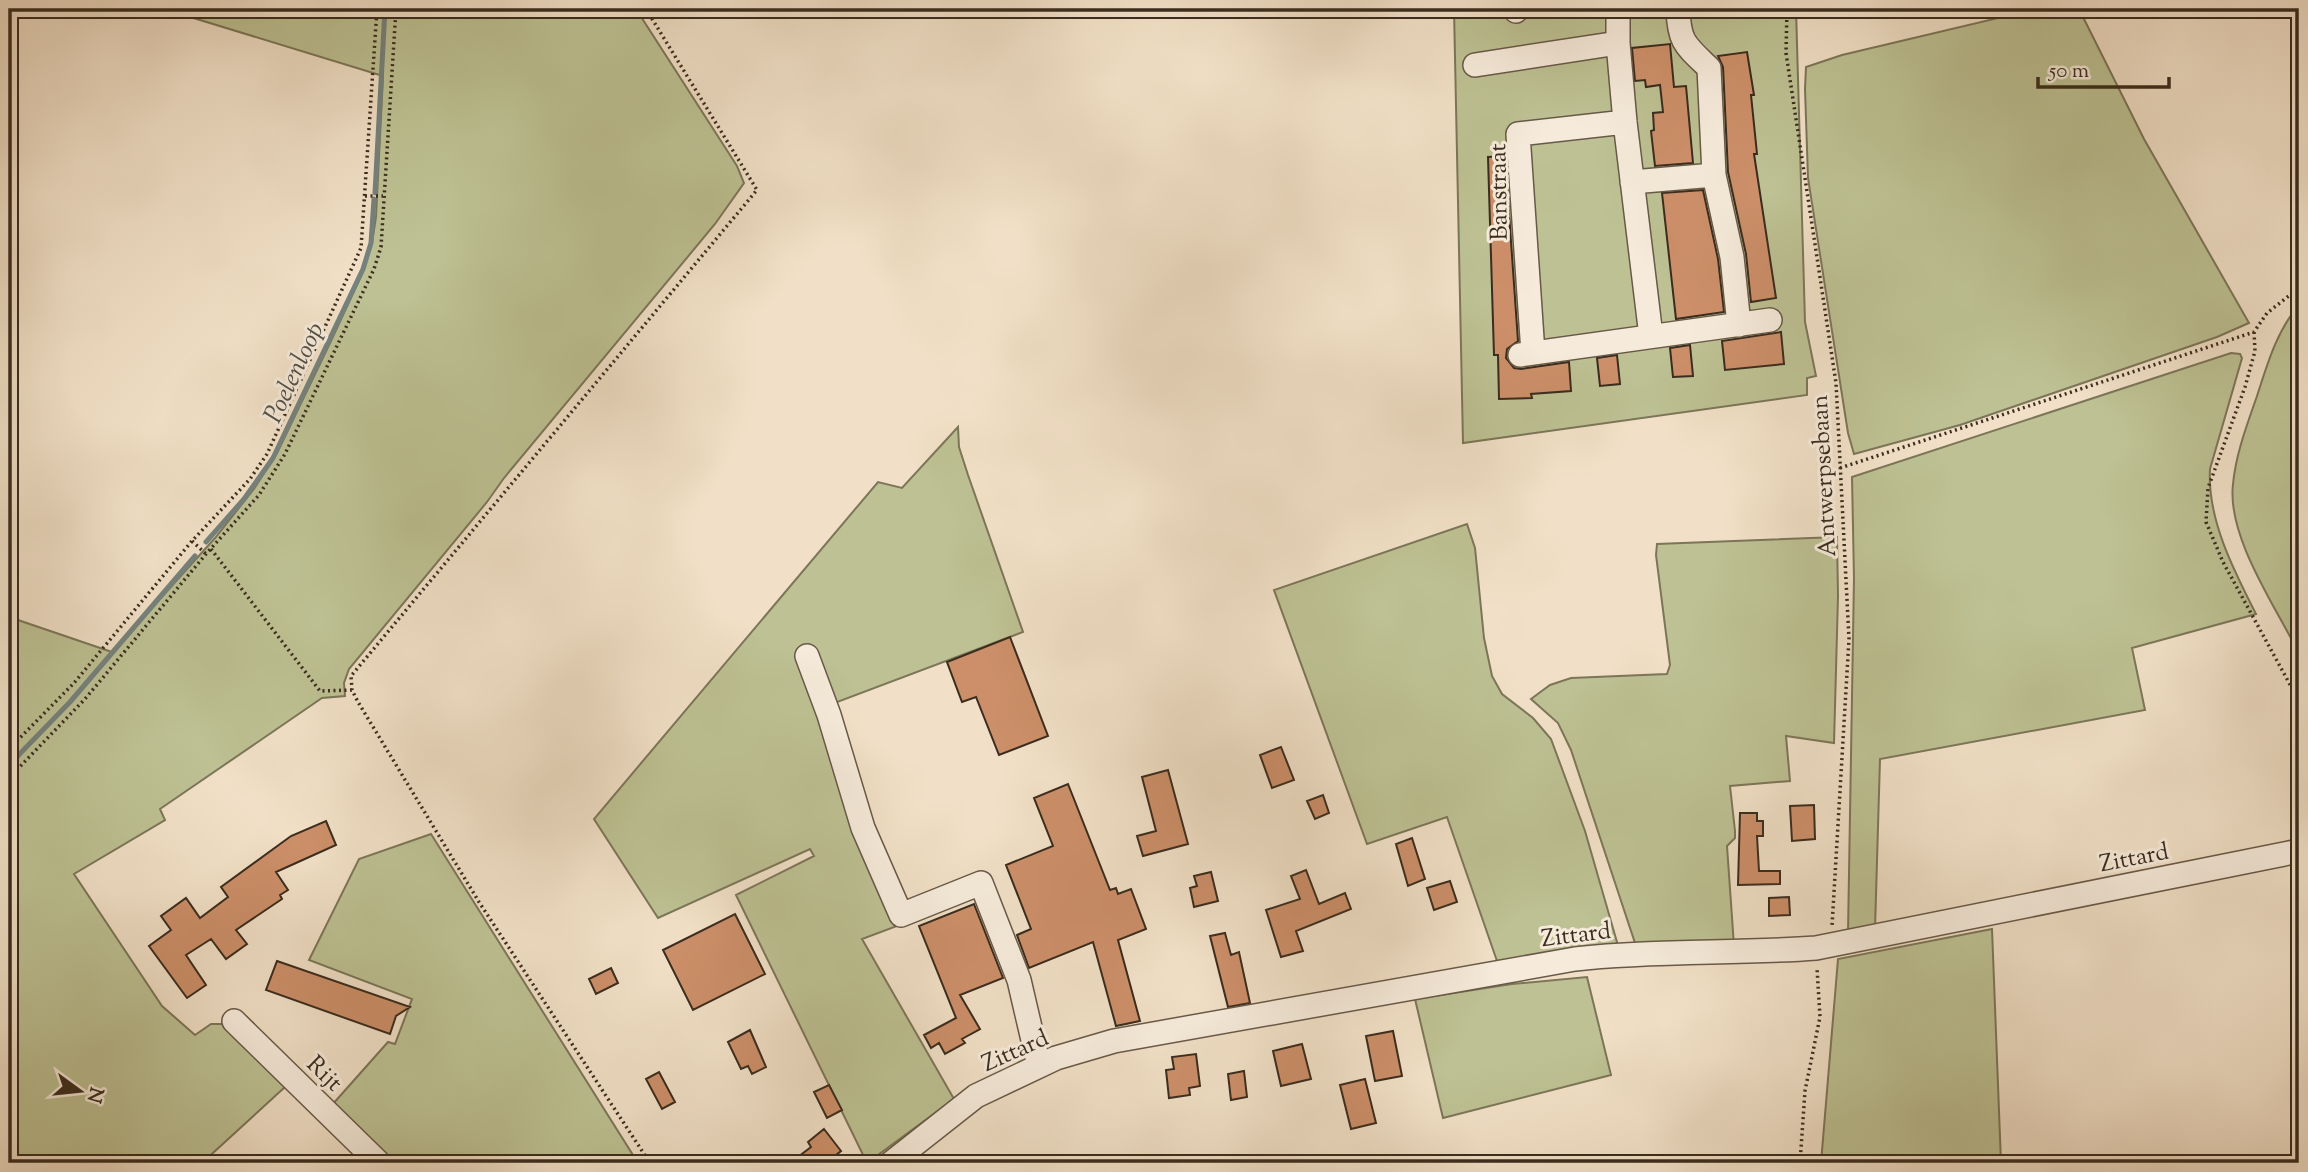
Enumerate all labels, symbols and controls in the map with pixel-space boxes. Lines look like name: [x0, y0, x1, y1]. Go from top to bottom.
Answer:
scale bar: [2038, 46, 2170, 90]
text: 50 m: [2048, 57, 2089, 87]
street label: Banstraat: [1482, 143, 1518, 241]
water label: Poelenloop: [256, 317, 335, 429]
street label: Antwerpsebaan: [1804, 394, 1846, 558]
street label: Zittard: [2097, 836, 2172, 882]
street label: Zittard: [1539, 915, 1613, 957]
street label: Zittard: [977, 1022, 1055, 1082]
street label: Rijt: [298, 1049, 349, 1100]
north arrow: [46, 1056, 116, 1126]
text: N: [79, 1084, 109, 1106]

